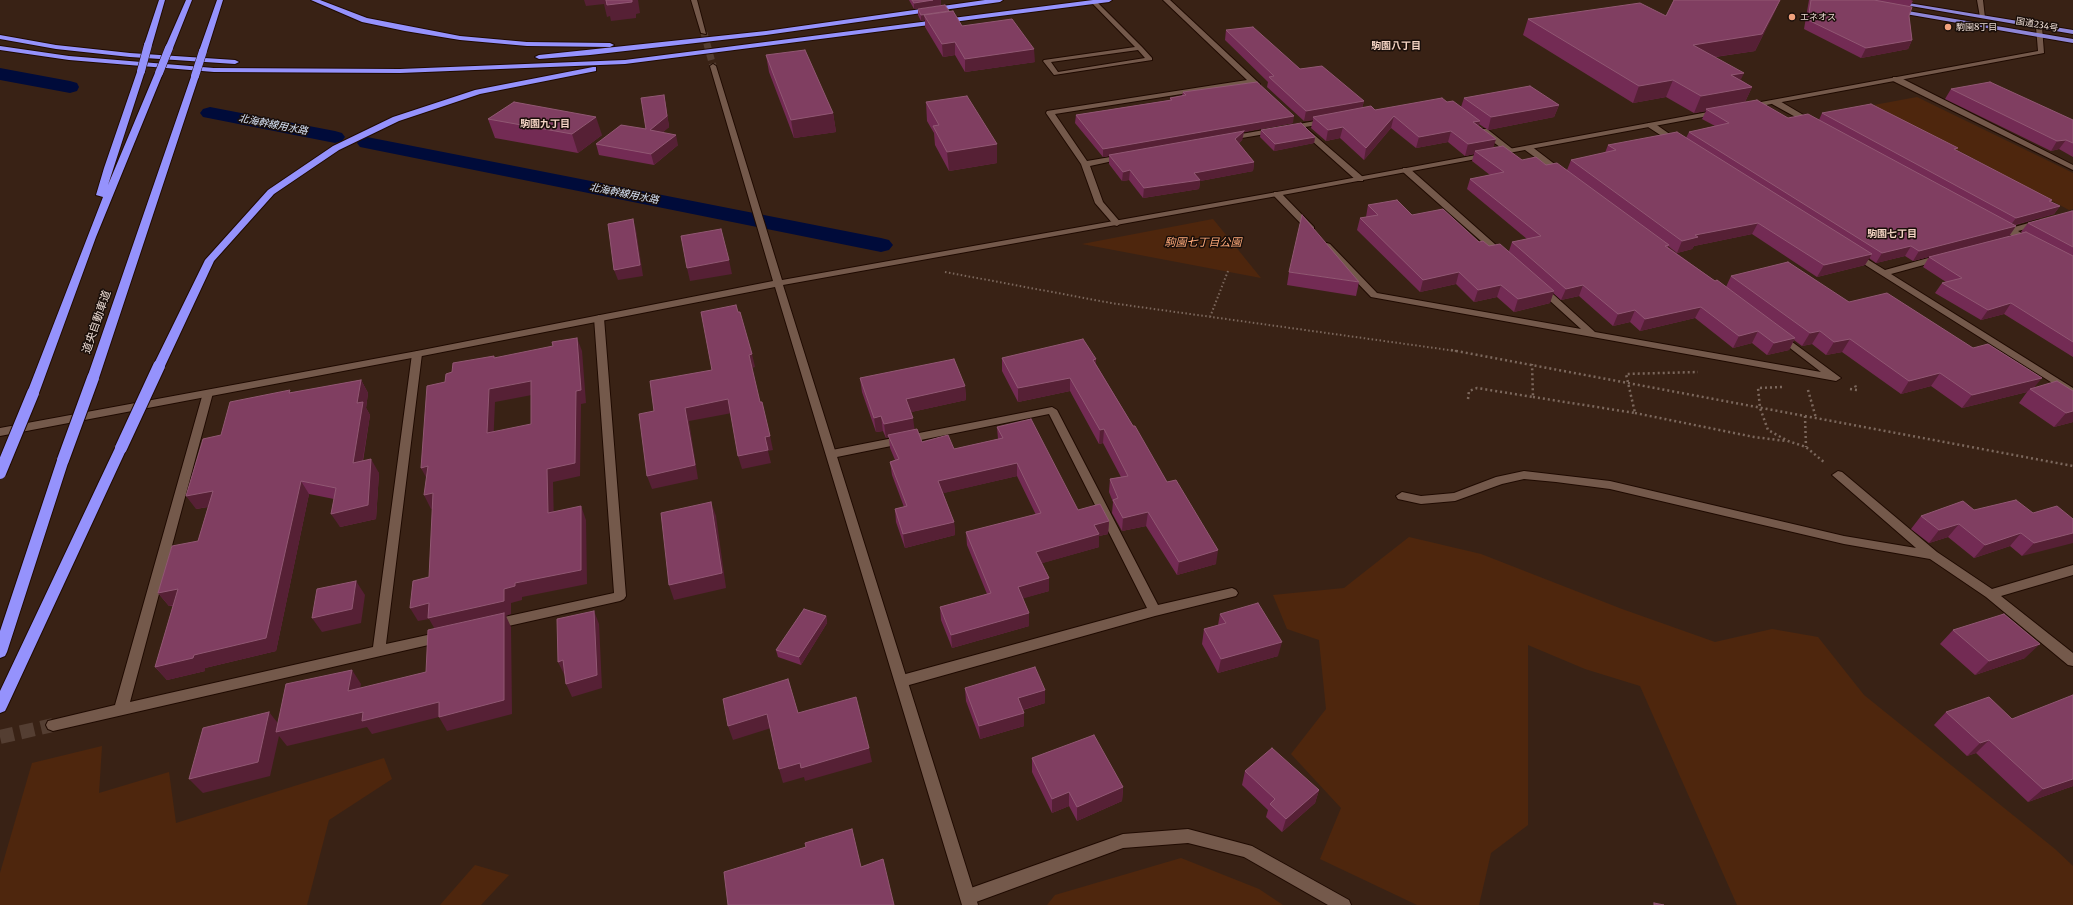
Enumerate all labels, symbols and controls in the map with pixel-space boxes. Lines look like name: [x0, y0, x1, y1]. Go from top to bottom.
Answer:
marker: エネオス: [1787, 12, 1797, 22]
place label: エネオス: [1800, 12, 1836, 22]
street label: 国道234号: [2015, 16, 2059, 34]
marker: 駒園8丁目: [1943, 22, 1953, 32]
place label: 駒園8丁目: [1956, 22, 1997, 32]
district label: 駒園八丁目: [1371, 40, 1421, 52]
water label: 北海幹線用水路: [237, 112, 309, 138]
district label: 駒園九丁目: [520, 118, 570, 130]
water label: 北海幹線用水路: [588, 181, 660, 207]
district label: 駒園七丁目: [1867, 228, 1917, 240]
park label: 駒園七丁目公園: [1165, 236, 1241, 250]
street label: 道央自動車道: [80, 289, 114, 355]

